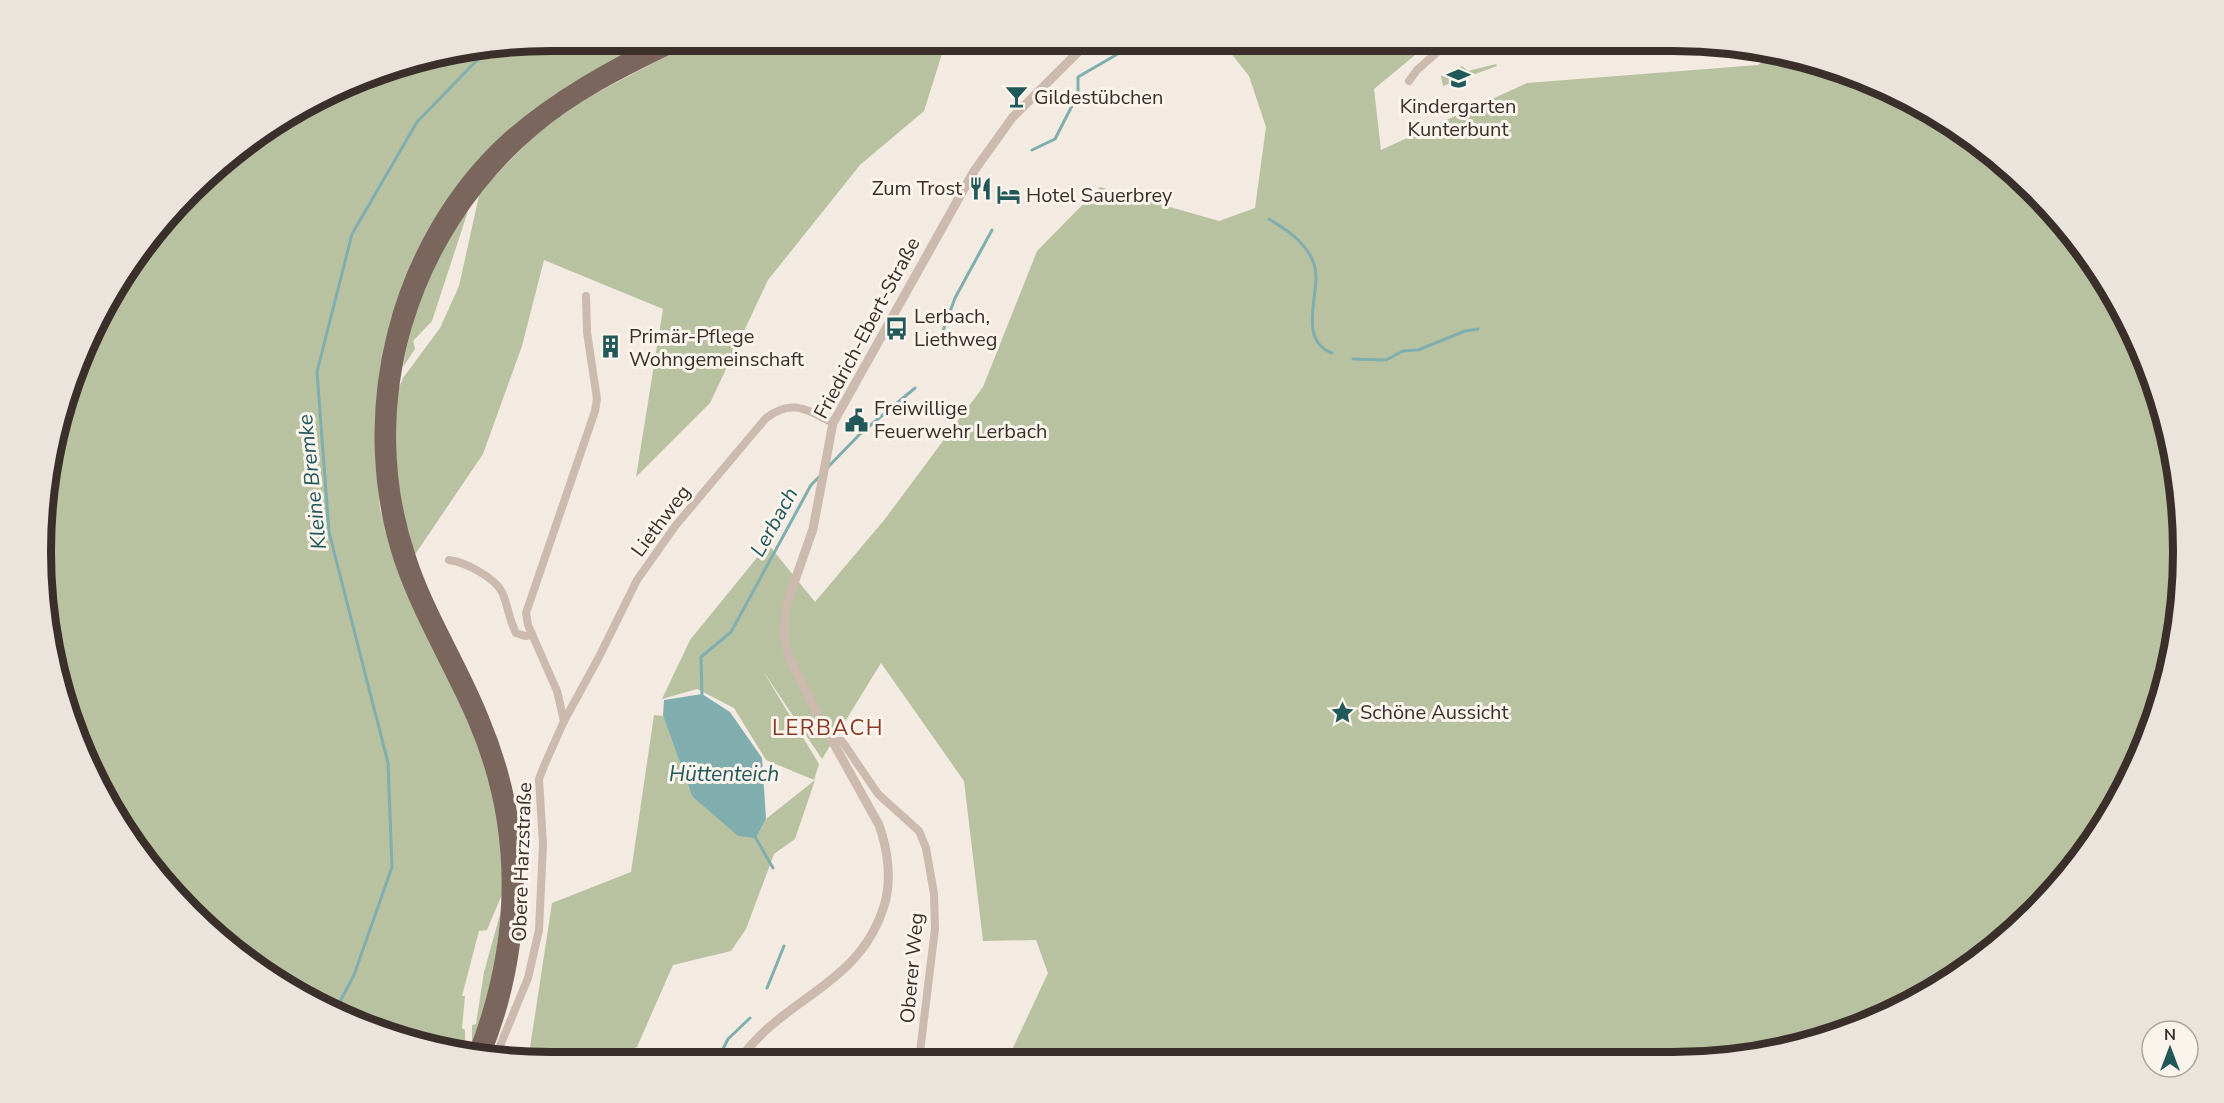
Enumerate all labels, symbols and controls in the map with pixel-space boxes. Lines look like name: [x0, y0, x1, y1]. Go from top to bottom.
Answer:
school or university icon: Kindergarten Kunterbunt: [1445, 65, 1471, 91]
bar icon: Gildestübchen: [1003, 84, 1029, 110]
place label: Gildestübchen: [1034, 84, 1163, 111]
place label: Kindergarten Kunterbunt: [1400, 93, 1516, 143]
place label: Zum Trost: [872, 175, 963, 202]
restaurant icon: Zum Trost: [967, 175, 993, 201]
hotel icon: Hotel Sauerbrey: [995, 182, 1021, 208]
place label: Hotel Sauerbrey: [1026, 182, 1173, 209]
street label: Friedrich-Ebert-Straße: [808, 232, 926, 424]
place label: Lerbach, Liethweg: [914, 303, 997, 353]
bus stop icon: Lerbach, Liethweg: [883, 315, 909, 341]
place label: Primär-Pflege Wohngemeinschaft: [629, 323, 805, 373]
building icon: Primär-Pflege Wohngemeinschaft: [598, 334, 624, 360]
place label: Freiwillige Feuerwehr Lerbach: [874, 395, 1047, 445]
public building icon: Freiwillige Feuerwehr Lerbach: [843, 407, 869, 433]
water label: Kleine Bremke: [291, 413, 333, 551]
street label: Liethweg: [625, 480, 697, 562]
water label: Lerbach: [744, 482, 804, 562]
place icon: Schöne Aussicht: [1329, 699, 1355, 725]
place label: Schöne Aussicht: [1360, 699, 1509, 726]
district label: LERBACH: [772, 713, 884, 743]
water label: Hüttenteich: [669, 760, 779, 788]
street label: Obere Harzstraße: [506, 782, 538, 942]
street label: Oberer Weg: [894, 912, 930, 1024]
north arrow: [2140, 1019, 2200, 1079]
text: N: [2164, 1024, 2176, 1046]

